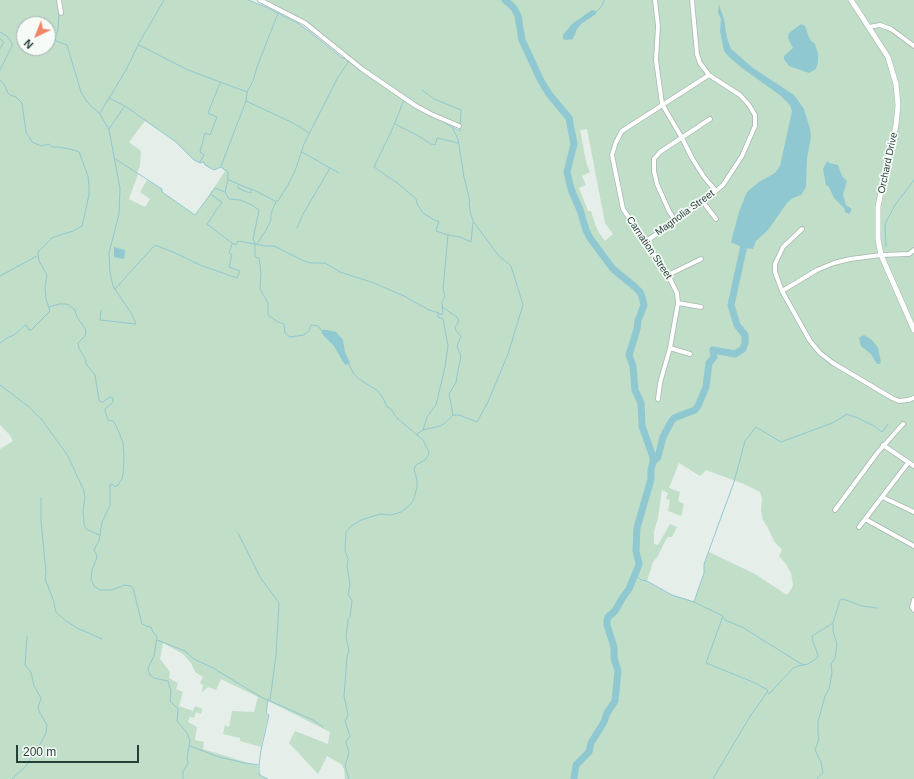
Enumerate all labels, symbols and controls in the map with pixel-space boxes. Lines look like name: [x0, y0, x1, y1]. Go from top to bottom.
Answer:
north arrow: [16, 16, 56, 56]
text: N: [22, 37, 36, 51]
street label: Orchard Drive: [876, 131, 900, 195]
street label: Magnolia Street: [653, 188, 717, 238]
street label: Carnation Street: [624, 214, 674, 282]
scale bar: [18, 737, 141, 763]
text: 200 m: [23, 745, 56, 759]

